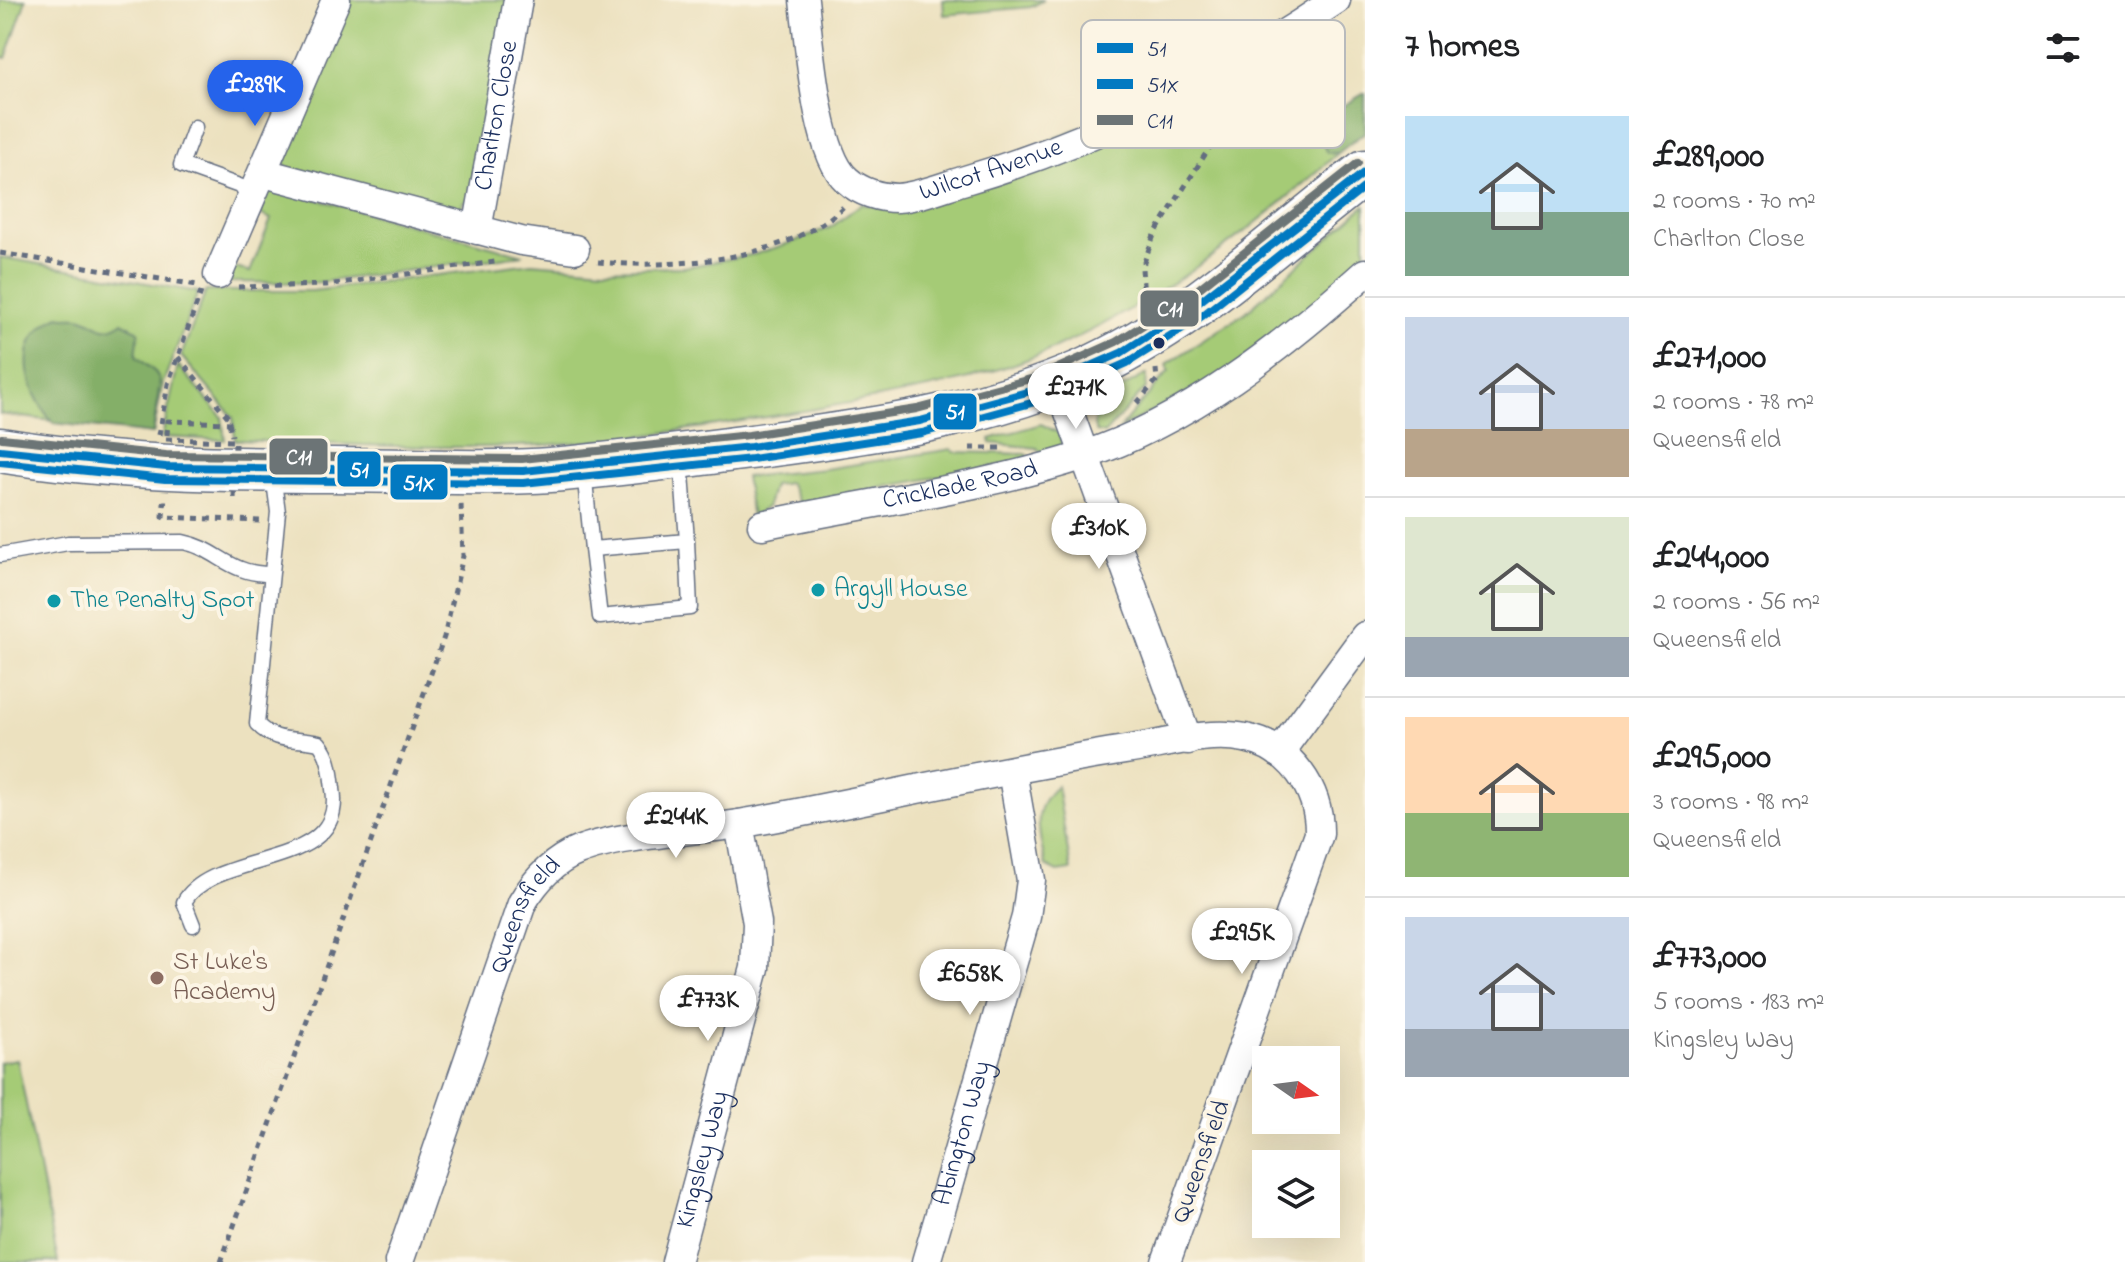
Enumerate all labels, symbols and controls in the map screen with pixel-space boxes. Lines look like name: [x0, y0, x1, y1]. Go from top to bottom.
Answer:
legend: [1081, 20, 1345, 148]
text: 7 homes: [1405, 23, 1520, 73]
icon: filters: [2041, 26, 2085, 70]
text: 51: [1147, 35, 1167, 67]
street label: Charlton Close: [465, 37, 529, 194]
pin: £289K: [199, 60, 311, 128]
text: £289K: [225, 67, 285, 105]
text: 51X: [1147, 71, 1180, 103]
text: C11: [1147, 107, 1173, 139]
street label: Wilcot Avenue: [915, 129, 1069, 212]
text: £289,000: [1653, 133, 1764, 183]
icon: home: [1469, 148, 1565, 244]
text: 2 rooms · 70 m²: [1653, 183, 1816, 221]
text: Charlton Close: [1653, 221, 1805, 259]
line badge: C11: [1139, 289, 1200, 328]
text: C11: [1157, 295, 1183, 327]
text: £271,000: [1653, 334, 1766, 384]
unlabelled marker: [1151, 335, 1167, 351]
icon: home: [1469, 349, 1565, 445]
pin: £271K: [1020, 363, 1132, 431]
text: £271K: [1046, 370, 1106, 408]
text: 2 rooms · 78 m²: [1653, 384, 1814, 422]
line badge: 51: [932, 392, 978, 431]
text: 51: [945, 398, 965, 430]
text: Queensfield: [1653, 422, 1781, 460]
line badge: C11: [268, 437, 329, 476]
text: C11: [286, 443, 312, 475]
line badge: 51: [336, 450, 382, 488]
street label: Cricklade Road: [879, 451, 1042, 520]
text: 51: [349, 456, 369, 488]
line badge: 51X: [389, 463, 449, 501]
text: 51X: [403, 469, 435, 501]
pin: £310K: [1043, 503, 1155, 571]
text: £310K: [1069, 510, 1129, 548]
text: £244,000: [1653, 534, 1769, 584]
icon: home: [1469, 549, 1565, 645]
place label: Argyll House: [834, 571, 968, 609]
marker: Argyll House: [809, 581, 827, 599]
place label: The Penalty Spot: [70, 582, 255, 620]
text: 2 rooms · 56 m²: [1653, 584, 1820, 622]
marker: The Penalty Spot: [45, 592, 63, 610]
text: Queensfield: [1653, 622, 1781, 660]
text: £295,000: [1653, 734, 1771, 784]
icon: home: [1469, 749, 1565, 845]
text: 3 rooms · 98 m²: [1653, 784, 1809, 822]
pin: £244K: [620, 792, 732, 860]
text: £244K: [644, 799, 708, 837]
text: Queensfield: [1653, 822, 1781, 860]
street label: Queensfield: [480, 847, 570, 979]
pin: £295K: [1186, 908, 1298, 976]
text: £295K: [1210, 915, 1274, 953]
text: £773,000: [1653, 934, 1766, 984]
place label: St Luke's Academy: [173, 944, 276, 1012]
pin: £658K: [914, 949, 1026, 1017]
icon: home: [1469, 949, 1565, 1045]
text: £658K: [937, 956, 1003, 994]
marker: St Luke's Academy: [148, 969, 166, 987]
pin: £773K: [652, 975, 764, 1043]
text: £773K: [677, 982, 739, 1020]
text: 5 rooms · 183 m²: [1653, 984, 1825, 1022]
text: Kingsley Way: [1653, 1022, 1794, 1060]
north arrow: [1252, 1046, 1340, 1134]
map controls: [1252, 1046, 1340, 1238]
street label: Abington Way: [924, 1056, 1002, 1210]
street label: Kingsley Way: [667, 1087, 740, 1233]
street label: Queensfield: [1162, 1095, 1242, 1229]
button: layers: [1252, 1150, 1340, 1238]

